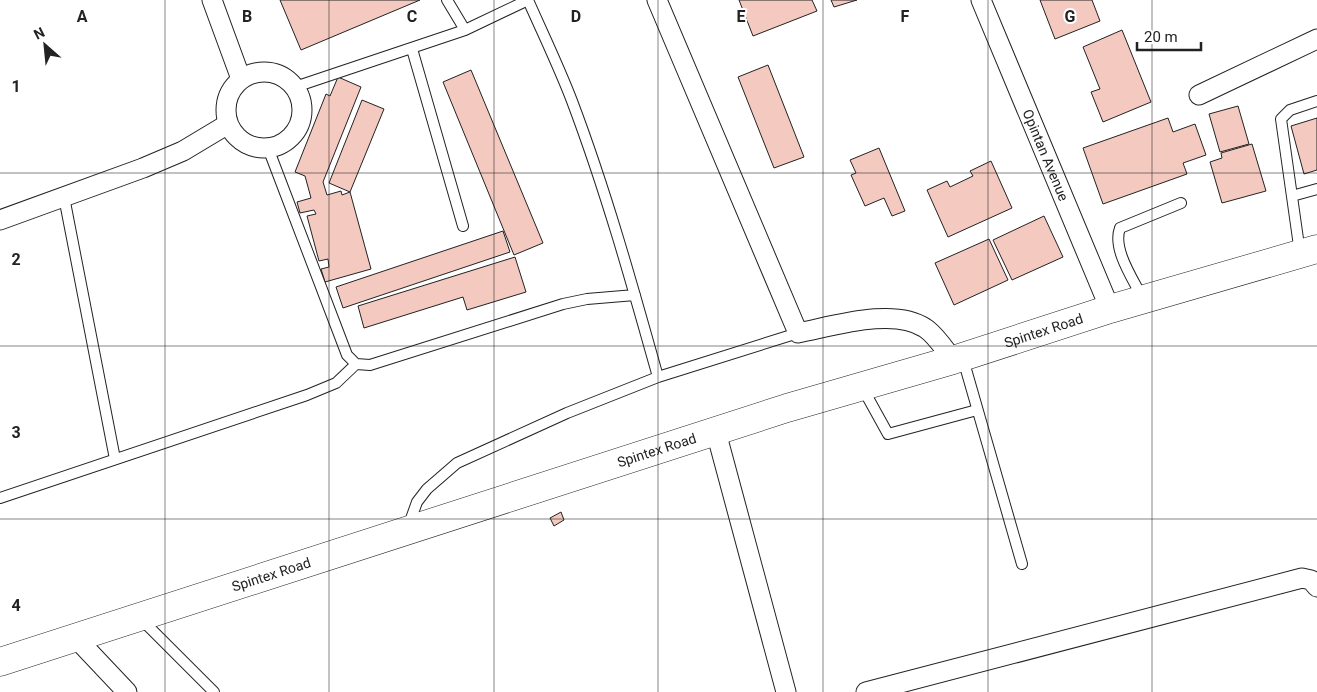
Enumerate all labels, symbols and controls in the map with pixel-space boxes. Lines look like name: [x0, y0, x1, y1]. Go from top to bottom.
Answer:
text: A: [77, 7, 88, 26]
text: B: [242, 7, 252, 26]
text: C: [407, 7, 417, 26]
text: D: [571, 7, 581, 26]
text: E: [737, 7, 746, 26]
text: F: [901, 7, 910, 26]
text: G: [1065, 7, 1076, 26]
north arrow: [20, 20, 70, 70]
scale bar: [1137, 20, 1201, 52]
text: N: [31, 24, 47, 43]
text: 20 m: [1144, 28, 1178, 46]
text: 1: [11, 77, 21, 96]
street label: Opintan Avenue: [1019, 107, 1072, 203]
text: 2: [11, 250, 21, 269]
street label: Spintex Road: [1002, 310, 1085, 351]
text: 3: [11, 423, 21, 442]
street label: Spintex Road: [615, 430, 698, 470]
street label: Spintex Road: [230, 554, 313, 595]
text: 4: [11, 596, 21, 615]

